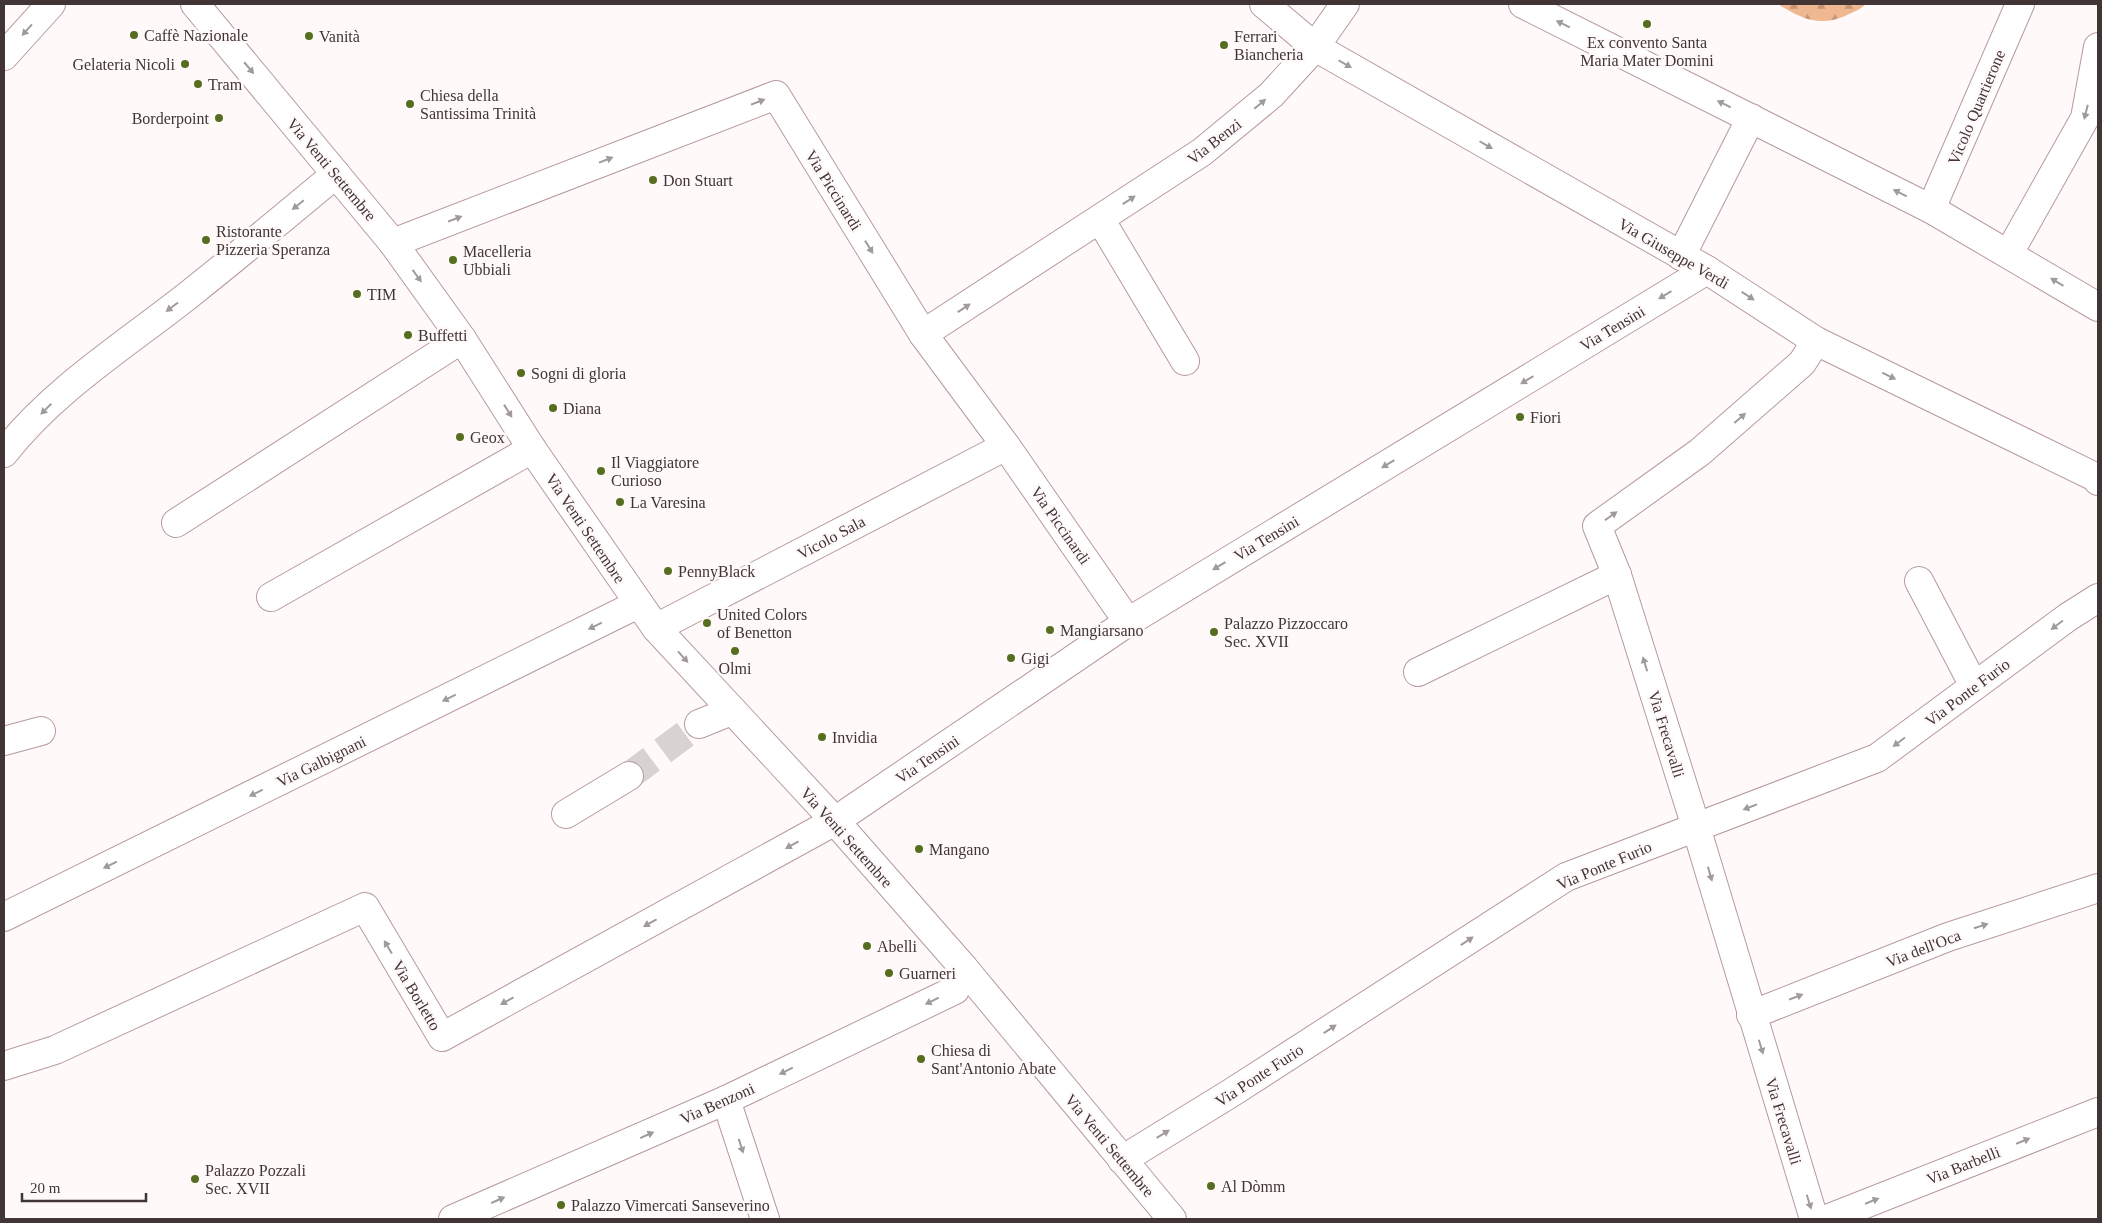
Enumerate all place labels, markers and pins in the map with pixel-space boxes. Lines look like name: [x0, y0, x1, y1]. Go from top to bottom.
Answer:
marker: Ex convento Santa Maria Mater Domini: [1641, 18, 1653, 30]
place label: Caffè Nazionale: [144, 27, 248, 44]
place label: Vanità: [319, 28, 360, 45]
place label: Ferrari Biancheria: [1234, 28, 1303, 63]
marker: Caffè Nazionale: [128, 29, 140, 41]
marker: Vanità: [303, 30, 315, 42]
place label: Ex convento Santa Maria Mater Domini: [1580, 34, 1714, 69]
marker: Ferrari Biancheria: [1218, 39, 1230, 51]
place label: Gelateria Nicoli: [72, 56, 176, 73]
marker: Gelateria Nicoli: [179, 58, 191, 70]
place label: Tram: [208, 76, 243, 93]
marker: Tram: [192, 78, 204, 90]
place label: Chiesa della Santissima Trinità: [420, 87, 536, 122]
marker: Chiesa della Santissima Trinità: [404, 98, 416, 110]
place label: Borderpoint: [132, 110, 210, 128]
marker: Borderpoint: [213, 112, 225, 124]
place label: Don Stuart: [663, 172, 733, 189]
marker: Don Stuart: [647, 174, 659, 186]
place label: Ristorante Pizzeria Speranza: [216, 223, 330, 259]
marker: Ristorante Pizzeria Speranza: [200, 234, 212, 246]
place label: Macelleria Ubbiali: [463, 243, 531, 278]
marker: Macelleria Ubbiali: [447, 254, 459, 266]
place label: TIM: [367, 286, 396, 303]
marker: TIM: [351, 288, 363, 300]
place label: Buffetti: [418, 327, 468, 344]
marker: Buffetti: [402, 329, 414, 341]
place label: Sogni di gloria: [531, 365, 626, 383]
marker: Sogni di gloria: [515, 367, 527, 379]
place label: Diana: [563, 400, 601, 417]
marker: Diana: [547, 402, 559, 414]
place label: Fiori: [1530, 409, 1562, 426]
marker: Fiori: [1514, 411, 1526, 423]
place label: Geox: [470, 429, 505, 446]
marker: Geox: [454, 431, 466, 443]
place label: Il Viaggiatore Curioso: [611, 454, 699, 489]
marker: Il Viaggiatore Curioso: [595, 465, 607, 477]
place label: La Varesina: [630, 494, 706, 511]
marker: La Varesina: [614, 496, 626, 508]
place label: PennyBlack: [678, 563, 755, 581]
marker: PennyBlack: [662, 565, 674, 577]
place label: United Colors of Benetton: [717, 606, 807, 641]
place label: Palazzo Pizzoccaro Sec. XVII: [1224, 615, 1348, 650]
marker: United Colors of Benetton: [701, 617, 713, 629]
place label: Mangiarsano: [1060, 622, 1144, 640]
marker: Mangiarsano: [1044, 624, 1056, 636]
marker: Palazzo Pizzoccaro Sec. XVII: [1208, 626, 1220, 638]
marker: Olmi: [729, 645, 741, 657]
place label: Gigi: [1021, 650, 1050, 668]
marker: Gigi: [1005, 652, 1017, 664]
place label: Olmi: [719, 660, 752, 677]
place label: Invidia: [832, 729, 877, 746]
marker: Invidia: [816, 731, 828, 743]
place label: Mangano: [929, 841, 989, 859]
marker: Mangano: [913, 843, 925, 855]
place label: Abelli: [877, 938, 918, 955]
marker: Abelli: [861, 940, 873, 952]
place label: Guarneri: [899, 965, 956, 982]
marker: Guarneri: [883, 967, 895, 979]
place label: Chiesa di Sant'Antonio Abate: [931, 1042, 1056, 1077]
marker: Chiesa di Sant'Antonio Abate: [915, 1053, 927, 1065]
place label: Palazzo Pozzali Sec. XVII: [205, 1162, 306, 1197]
marker: Palazzo Pozzali Sec. XVII: [189, 1173, 201, 1185]
place label: Al Dòmm: [1221, 1178, 1286, 1195]
marker: Al Dòmm: [1205, 1180, 1217, 1192]
place label: Palazzo Vimercati Sanseverino: [571, 1197, 770, 1214]
marker: Palazzo Vimercati Sanseverino: [555, 1199, 567, 1211]

